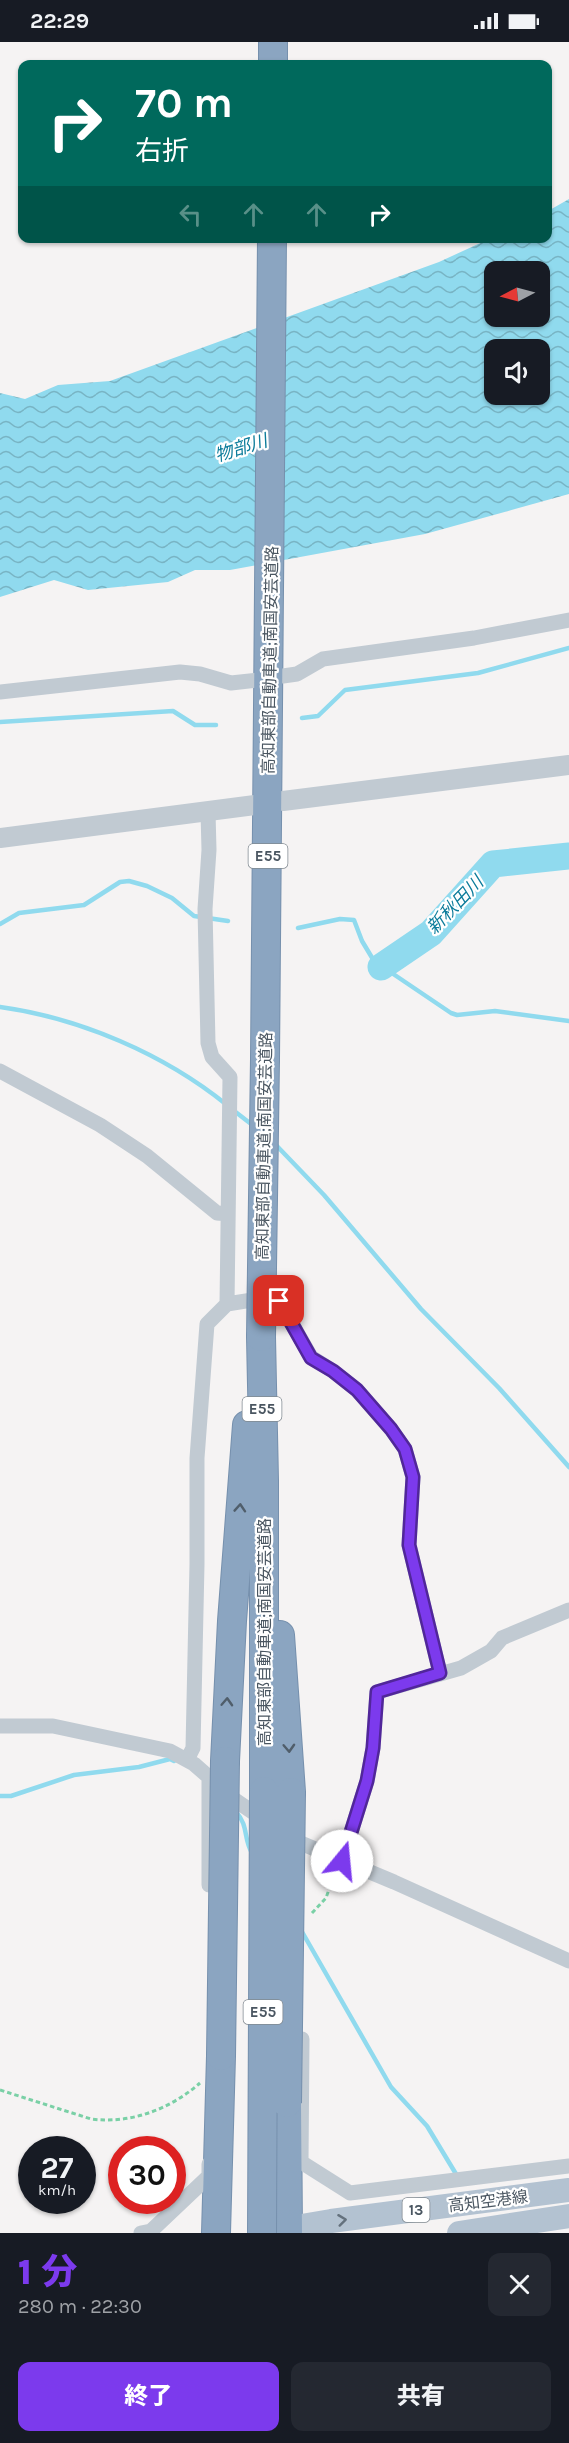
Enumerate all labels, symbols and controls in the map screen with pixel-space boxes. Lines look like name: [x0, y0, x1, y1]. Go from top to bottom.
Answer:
text: 22:29: [30, 8, 89, 34]
text: 70 m: [135, 78, 233, 128]
icon: right: [36, 84, 114, 162]
text: 右折: [135, 135, 189, 167]
icon: left: [174, 198, 207, 231]
icon: ahead: [237, 198, 270, 231]
icon: ahead: [300, 198, 333, 231]
icon: right: [363, 198, 396, 231]
north arrow: [484, 261, 550, 327]
map controls: [484, 261, 550, 405]
button: sound: [484, 339, 550, 405]
water label: 物部川: [212, 429, 272, 466]
street label: 高知東部自動車道;南国安芸道路: [259, 546, 281, 774]
road number: E55: [248, 844, 288, 868]
water label: 新秋田川: [422, 870, 489, 939]
street label: 高知東部自動車道;南国安芸道路: [253, 1032, 275, 1260]
pin: [253, 1275, 304, 1326]
icon: arrive: [262, 1284, 295, 1317]
road number: E55: [242, 1397, 282, 1421]
one-way arrow: [233, 1503, 246, 1512]
street label: 高知東部自動車道;南国安芸道路: [255, 1518, 274, 1746]
one-way arrow: [221, 1698, 234, 1707]
one-way arrow: [282, 1744, 295, 1753]
position arrow: [310, 1829, 374, 1893]
road number: E55: [244, 2000, 282, 2024]
speed limit sign: 30: [108, 2136, 186, 2214]
text: 27: [40, 2150, 74, 2186]
text: km/h: [38, 2181, 76, 2199]
street label: 高知空港線: [447, 2187, 529, 2215]
road number: 13: [402, 2198, 430, 2222]
one-way arrow: [337, 2214, 347, 2226]
text: 1 分: [18, 2251, 78, 2293]
button: close: [488, 2253, 551, 2316]
text: 280 m · 22:30: [18, 2295, 142, 2318]
button: 終了: [18, 2362, 279, 2431]
button: 共有: [291, 2362, 551, 2431]

